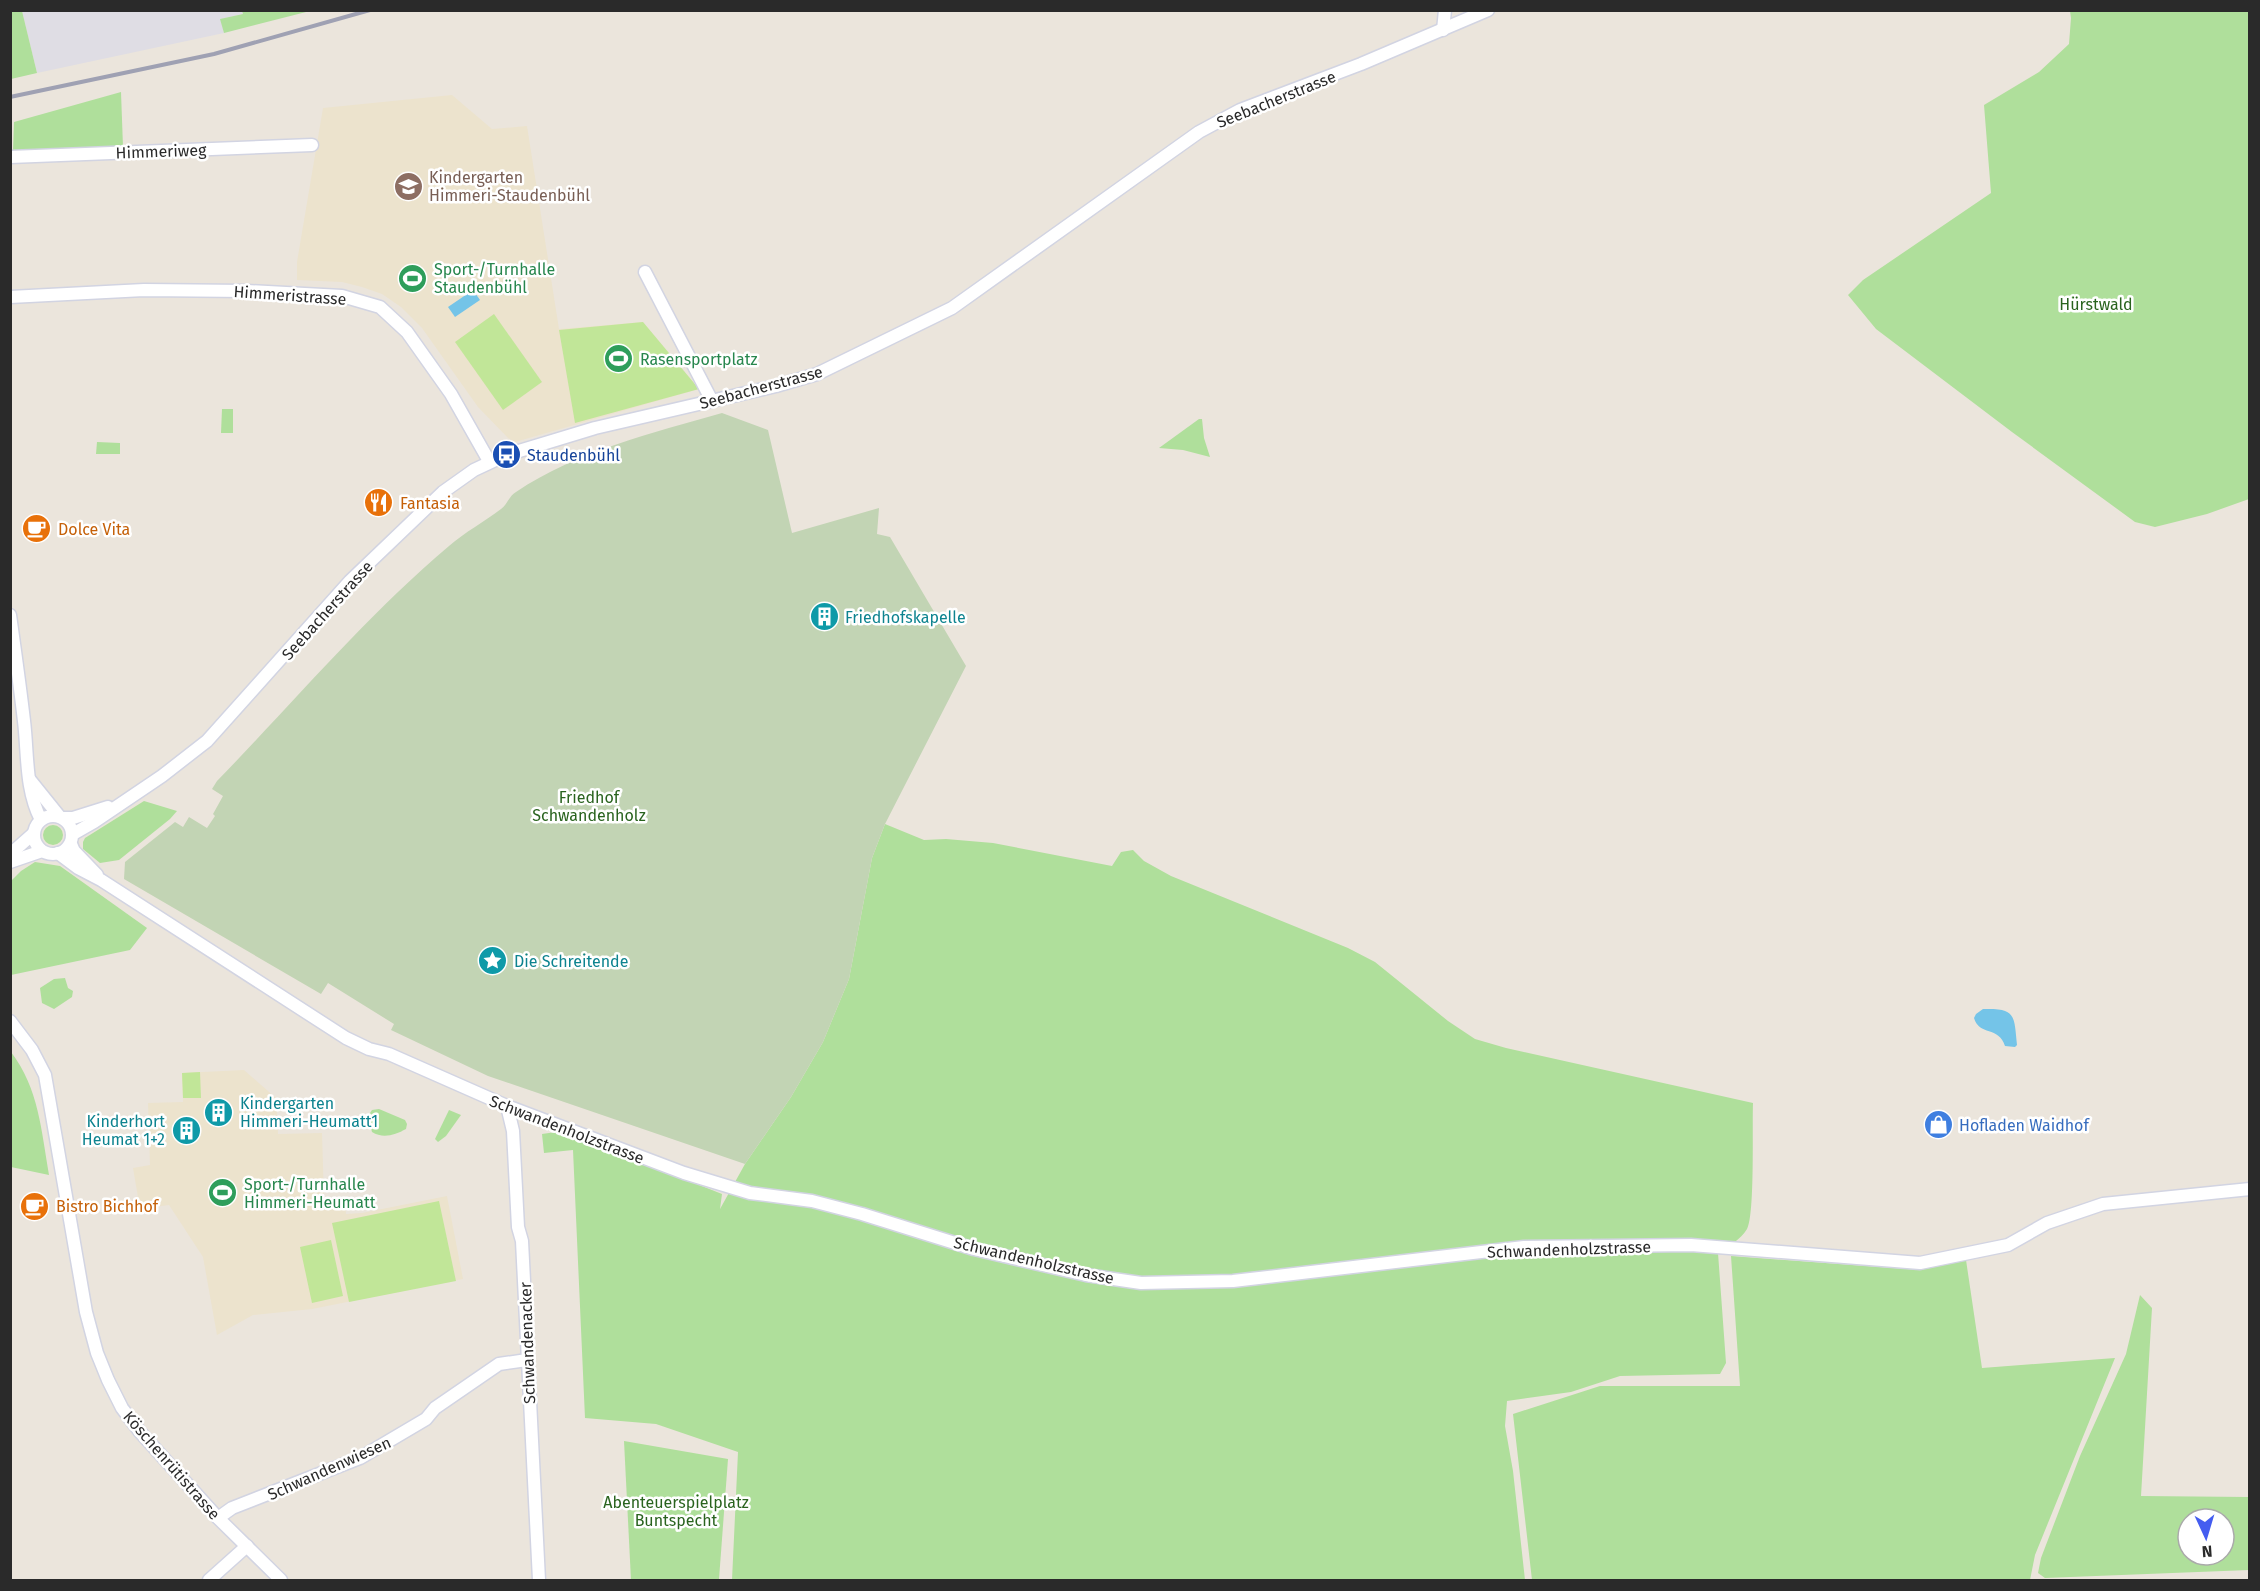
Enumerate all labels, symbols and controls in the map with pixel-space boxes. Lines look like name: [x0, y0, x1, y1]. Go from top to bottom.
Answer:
street label: Seebacherstrasse: [1214, 67, 1339, 132]
street label: Himmeriweg: [115, 140, 207, 163]
place label: Kindergarten Himmeri-Staudenbühl: [429, 168, 590, 205]
school or university icon: Kindergarten Himmeri-Staudenbühl: [392, 170, 424, 202]
place label: Sport-/Turnhalle Staudenbühl: [434, 260, 555, 297]
sports icon: Sport-/Turnhalle Staudenbühl: [397, 262, 429, 294]
street label: Himmeristrasse: [233, 282, 347, 309]
park label: Hürstwald: [2059, 295, 2133, 314]
sports icon: Rasensportplatz: [603, 343, 635, 375]
place label: Rasensportplatz: [640, 350, 758, 369]
street label: Seebacherstrasse: [697, 362, 825, 413]
bus stop icon: Staudenbühl: [490, 439, 522, 471]
place label: Staudenbühl: [527, 446, 620, 465]
restaurant icon: Fantasia: [363, 487, 395, 519]
place label: Fantasia: [400, 494, 460, 513]
cafe icon: Dolce Vita: [21, 513, 53, 545]
place label: Dolce Vita: [58, 520, 130, 539]
street label: Seebacherstrasse: [278, 557, 377, 664]
building icon: Friedhofskapelle: [808, 601, 840, 633]
place label: Friedhofskapelle: [845, 608, 966, 627]
park label: Friedhof Schwandenholz: [532, 788, 646, 825]
place icon: Die Schreitende: [477, 945, 509, 977]
place label: Die Schreitende: [514, 952, 628, 971]
street label: Schwandenholzstrasse: [487, 1091, 647, 1168]
place label: Kindergarten Himmeri-Heumatt1: [240, 1094, 378, 1131]
building icon: Kindergarten Himmeri-Heumatt1: [203, 1096, 235, 1128]
shop icon: Hofladen Waidhof: [1922, 1109, 1954, 1141]
place label: Kinderhort Heumat 1+2: [82, 1112, 165, 1149]
building icon: Kinderhort Heumat 1+2: [170, 1114, 202, 1146]
place label: Hofladen Waidhof: [1959, 1116, 2090, 1135]
place label: Sport-/Turnhalle Himmeri-Heumatt: [244, 1175, 376, 1212]
sports icon: Sport-/Turnhalle Himmeri-Heumatt: [207, 1177, 239, 1209]
cafe icon: Bistro Bichhof: [19, 1190, 51, 1222]
place label: Bistro Bichhof: [56, 1197, 160, 1216]
street label: Schwandenholzstrasse: [952, 1233, 1116, 1288]
street label: Schwandenholzstrasse: [1487, 1237, 1651, 1262]
street label: Schwandenacker: [516, 1281, 539, 1404]
street label: Köschenrütistrasse: [119, 1407, 224, 1524]
street label: Schwandenwiesen: [265, 1433, 394, 1504]
park label: Abenteuerspielplatz Buntspecht: [603, 1493, 749, 1530]
north arrow: [2176, 1507, 2236, 1567]
text: N: [2201, 1542, 2213, 1561]

